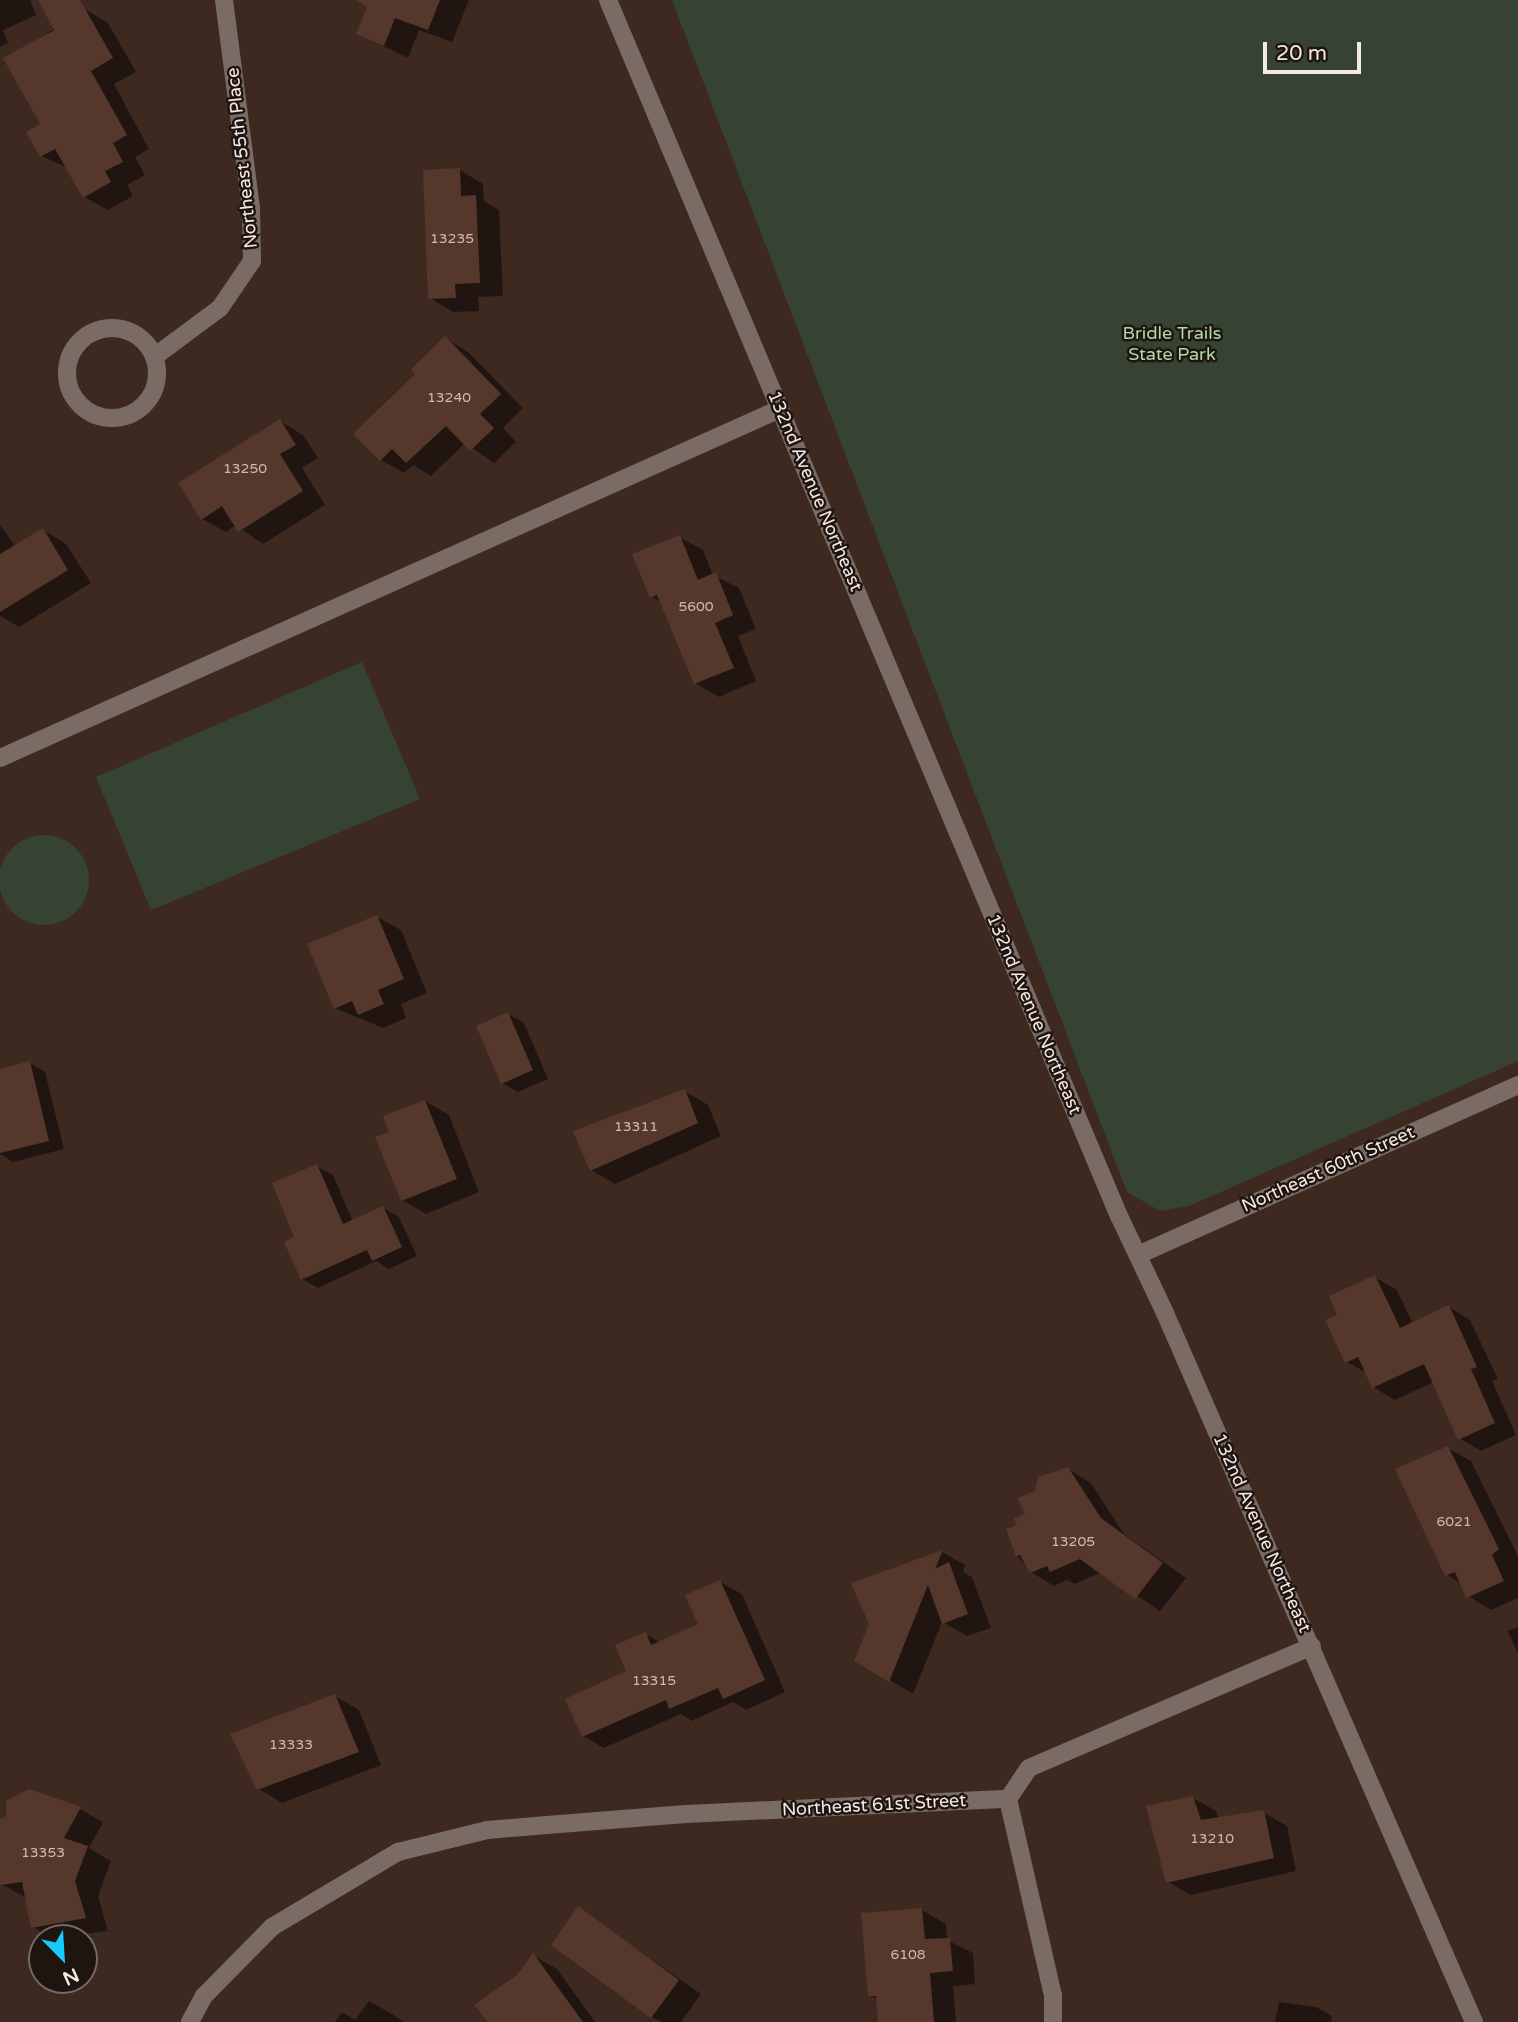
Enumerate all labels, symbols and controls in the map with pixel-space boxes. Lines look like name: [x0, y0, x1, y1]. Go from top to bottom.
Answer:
scale bar: [1266, 28, 1364, 72]
text: 20 m: [1276, 41, 1327, 66]
street label: Northeast 55th Place: [222, 67, 262, 249]
house number: 13235: [430, 231, 474, 247]
park label: Bridle Trails State Park: [1123, 323, 1221, 366]
street label: 132nd Avenue Northeast: [763, 388, 867, 594]
house number: 13240: [427, 390, 471, 406]
house number: 13250: [223, 461, 267, 477]
house number: 5600: [678, 599, 714, 615]
street label: 132nd Avenue Northeast: [982, 911, 1086, 1117]
house number: 13311: [614, 1119, 658, 1135]
street label: Northeast 60th Street: [1238, 1121, 1418, 1217]
street label: 132nd Avenue Northeast: [1208, 1430, 1316, 1636]
house number: 6021: [1436, 1514, 1472, 1530]
house number: 13205: [1051, 1534, 1095, 1550]
house number: 13315: [632, 1673, 676, 1689]
house number: 13333: [269, 1737, 313, 1753]
street label: Northeast 61st Street: [781, 1789, 967, 1821]
house number: 13210: [1190, 1831, 1234, 1847]
house number: 13353: [21, 1845, 65, 1861]
north arrow: [28, 1924, 98, 1994]
house number: 6108: [890, 1947, 926, 1963]
text: N: [59, 1963, 82, 1990]

